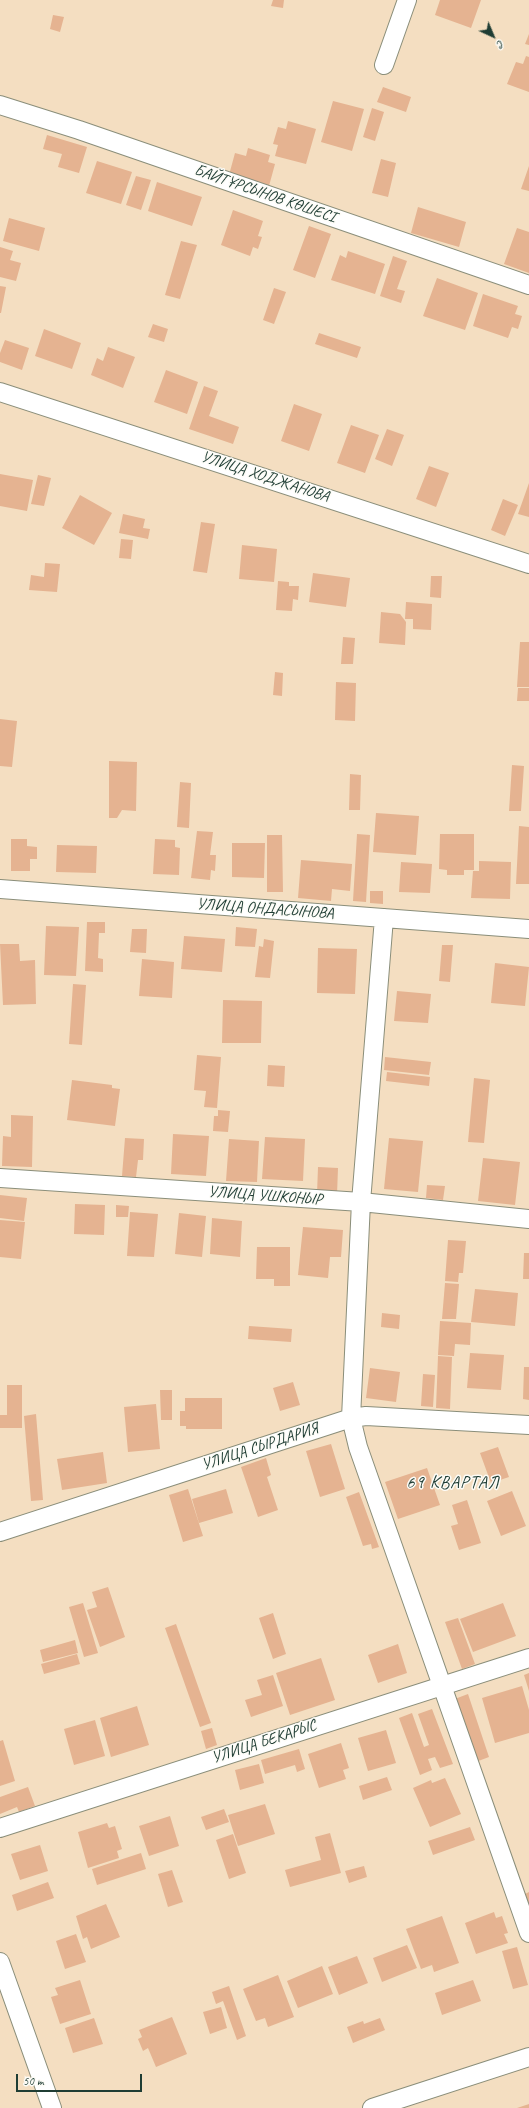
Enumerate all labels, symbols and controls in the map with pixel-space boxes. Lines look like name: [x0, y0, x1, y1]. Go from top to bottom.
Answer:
north arrow: [473, 16, 513, 56]
text: С: [495, 38, 508, 52]
street label: БАЙТҰРСЫНОВ КӨШЕСІ: [192, 161, 338, 227]
street label: УЛИЦА ХОДЖАНОВА: [199, 447, 331, 507]
street label: УЛИЦА ОНДАСЫНОВА: [196, 895, 334, 923]
street label: УЛИЦА УШКОНЫР: [207, 1182, 323, 1210]
street label: УЛИЦА СЫРДАРИЯ: [199, 1419, 321, 1475]
district label: 69 КВАРТАЛ: [407, 1472, 499, 1494]
street label: УЛИЦА БЕКАРЫС: [209, 1716, 319, 1768]
scale bar: [18, 2066, 144, 2092]
text: 50 m: [23, 2073, 43, 2089]

